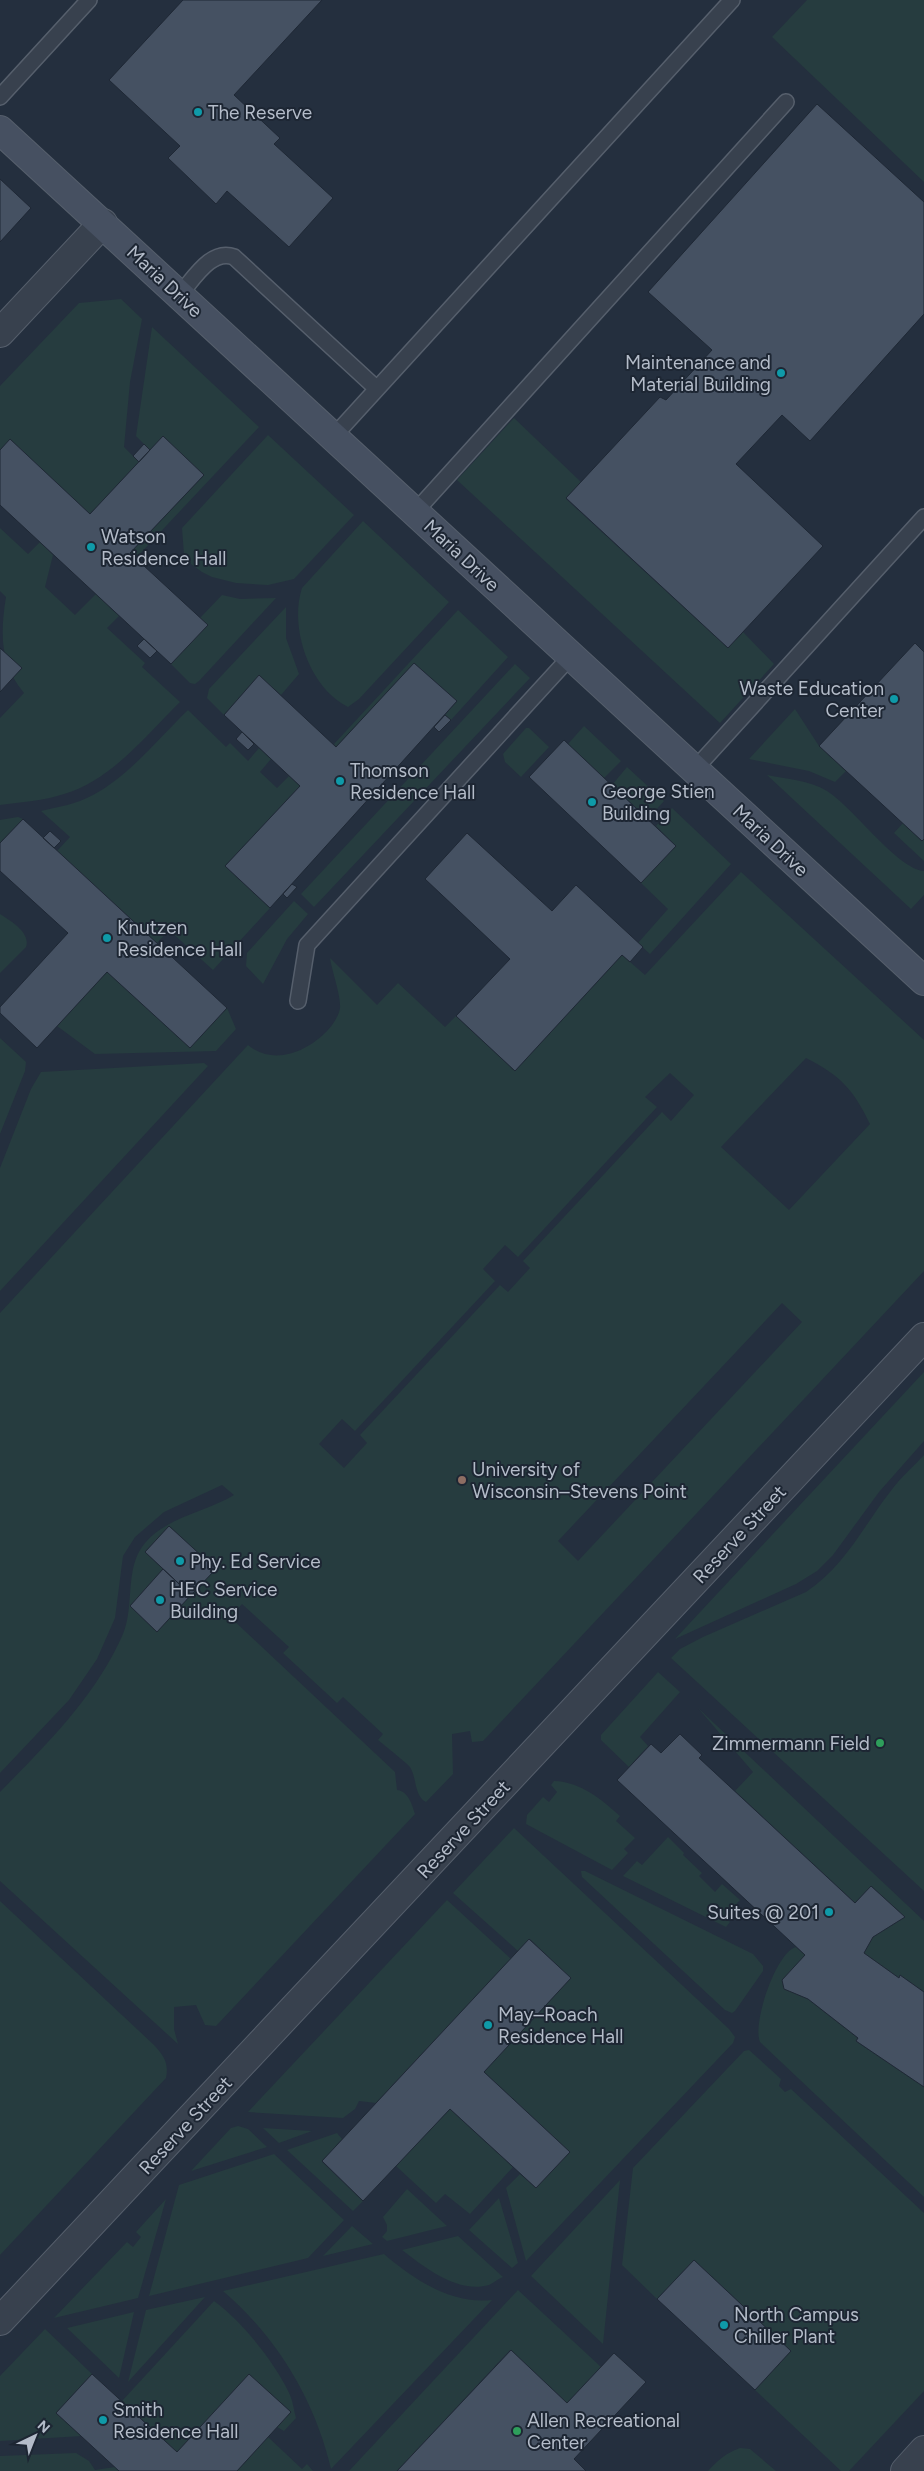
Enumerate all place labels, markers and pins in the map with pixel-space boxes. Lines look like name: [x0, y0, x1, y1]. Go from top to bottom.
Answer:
place label: The Reserve: [208, 101, 312, 124]
marker: The Reserve: [192, 106, 204, 118]
place label: Maintenance and Material Building: [625, 351, 771, 396]
marker: Maintenance and Material Building: [775, 367, 787, 379]
place label: Watson Residence Hall: [101, 525, 226, 570]
marker: Watson Residence Hall: [85, 541, 97, 553]
place label: Waste Education Center: [740, 677, 885, 722]
marker: Waste Education Center: [888, 693, 900, 705]
place label: Thomson Residence Hall: [350, 759, 475, 804]
marker: Thomson Residence Hall: [334, 775, 346, 787]
place label: George Stien Building: [602, 780, 715, 825]
marker: George Stien Building: [586, 796, 598, 808]
place label: Knutzen Residence Hall: [117, 916, 242, 961]
marker: Knutzen Residence Hall: [101, 932, 113, 944]
place label: University of Wisconsin–Stevens Point: [472, 1458, 687, 1503]
marker: University of Wisconsin–Stevens Point: [456, 1474, 468, 1486]
place label: Phy. Ed Service: [190, 1550, 321, 1573]
marker: Phy. Ed Service: [174, 1555, 186, 1567]
place label: HEC Service Building: [170, 1578, 277, 1623]
marker: HEC Service Building: [154, 1594, 166, 1606]
place label: Zimmermann Field: [712, 1732, 870, 1755]
marker: Zimmermann Field: [874, 1737, 886, 1749]
place label: Suites @ 201: [707, 1901, 819, 1924]
marker: Suites @ 201: [823, 1906, 835, 1918]
place label: May–Roach Residence Hall: [498, 2003, 623, 2048]
marker: May–Roach Residence Hall: [482, 2019, 494, 2031]
place label: North Campus Chiller Plant: [734, 2303, 859, 2348]
marker: North Campus Chiller Plant: [718, 2319, 730, 2331]
place label: Smith Residence Hall: [113, 2398, 238, 2443]
place label: Allen Recreational Center: [527, 2409, 680, 2454]
marker: Smith Residence Hall: [97, 2414, 109, 2426]
marker: Allen Recreational Center: [511, 2425, 523, 2437]

